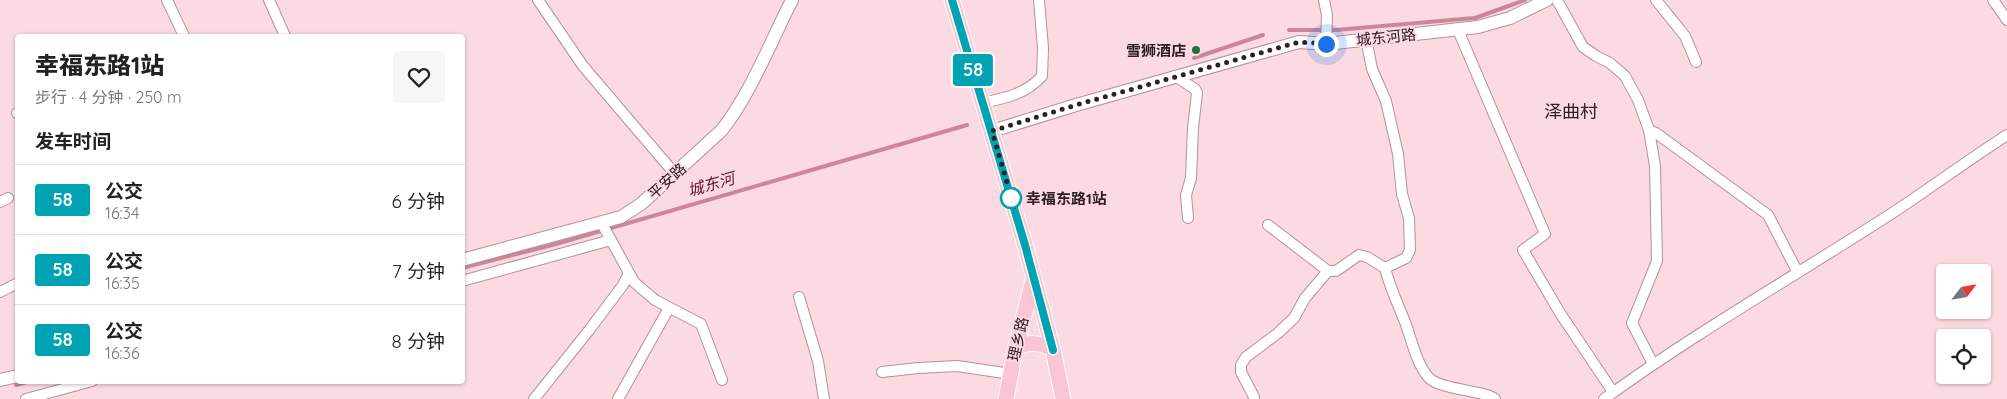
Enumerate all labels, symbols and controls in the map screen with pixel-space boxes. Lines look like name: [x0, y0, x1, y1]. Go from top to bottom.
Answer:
street label: 城东河路: [1355, 24, 1417, 50]
your location: [1314, 32, 1339, 57]
place label: 雪狮酒店: [1126, 41, 1186, 60]
marker: 雪狮酒店: [1190, 44, 1202, 56]
text: 幸福东路1站: [35, 50, 164, 80]
button: heart: [393, 51, 445, 103]
line badge: 58: [950, 54, 996, 86]
text: 58: [963, 58, 983, 81]
text: 步行 · 4 分钟 · 250 m: [35, 87, 182, 107]
district label: 泽曲村: [1544, 100, 1598, 123]
text: 发车时间: [35, 129, 111, 153]
street label: 平安路: [644, 159, 690, 203]
water label: 城东河: [685, 167, 740, 200]
text: 公交: [105, 179, 143, 203]
marker: 幸福东路1站: [1000, 187, 1022, 209]
text: 58: [52, 188, 73, 211]
text: 6 分钟: [392, 189, 445, 213]
place label: 幸福东路1站: [1026, 189, 1107, 208]
text: 16:34: [105, 203, 139, 223]
text: 公交: [105, 249, 143, 273]
text: 58: [52, 258, 73, 281]
text: 7 分钟: [392, 259, 445, 283]
north arrow: [1936, 264, 1991, 319]
map controls: [1936, 264, 1991, 384]
text: 16:35: [105, 273, 140, 293]
street label: 理乡路: [1004, 315, 1032, 363]
text: 公交: [105, 319, 143, 343]
text: 58: [52, 328, 73, 351]
text: 8 分钟: [392, 329, 445, 353]
button: locate: [1936, 329, 1991, 384]
text: 16:36: [105, 343, 140, 363]

